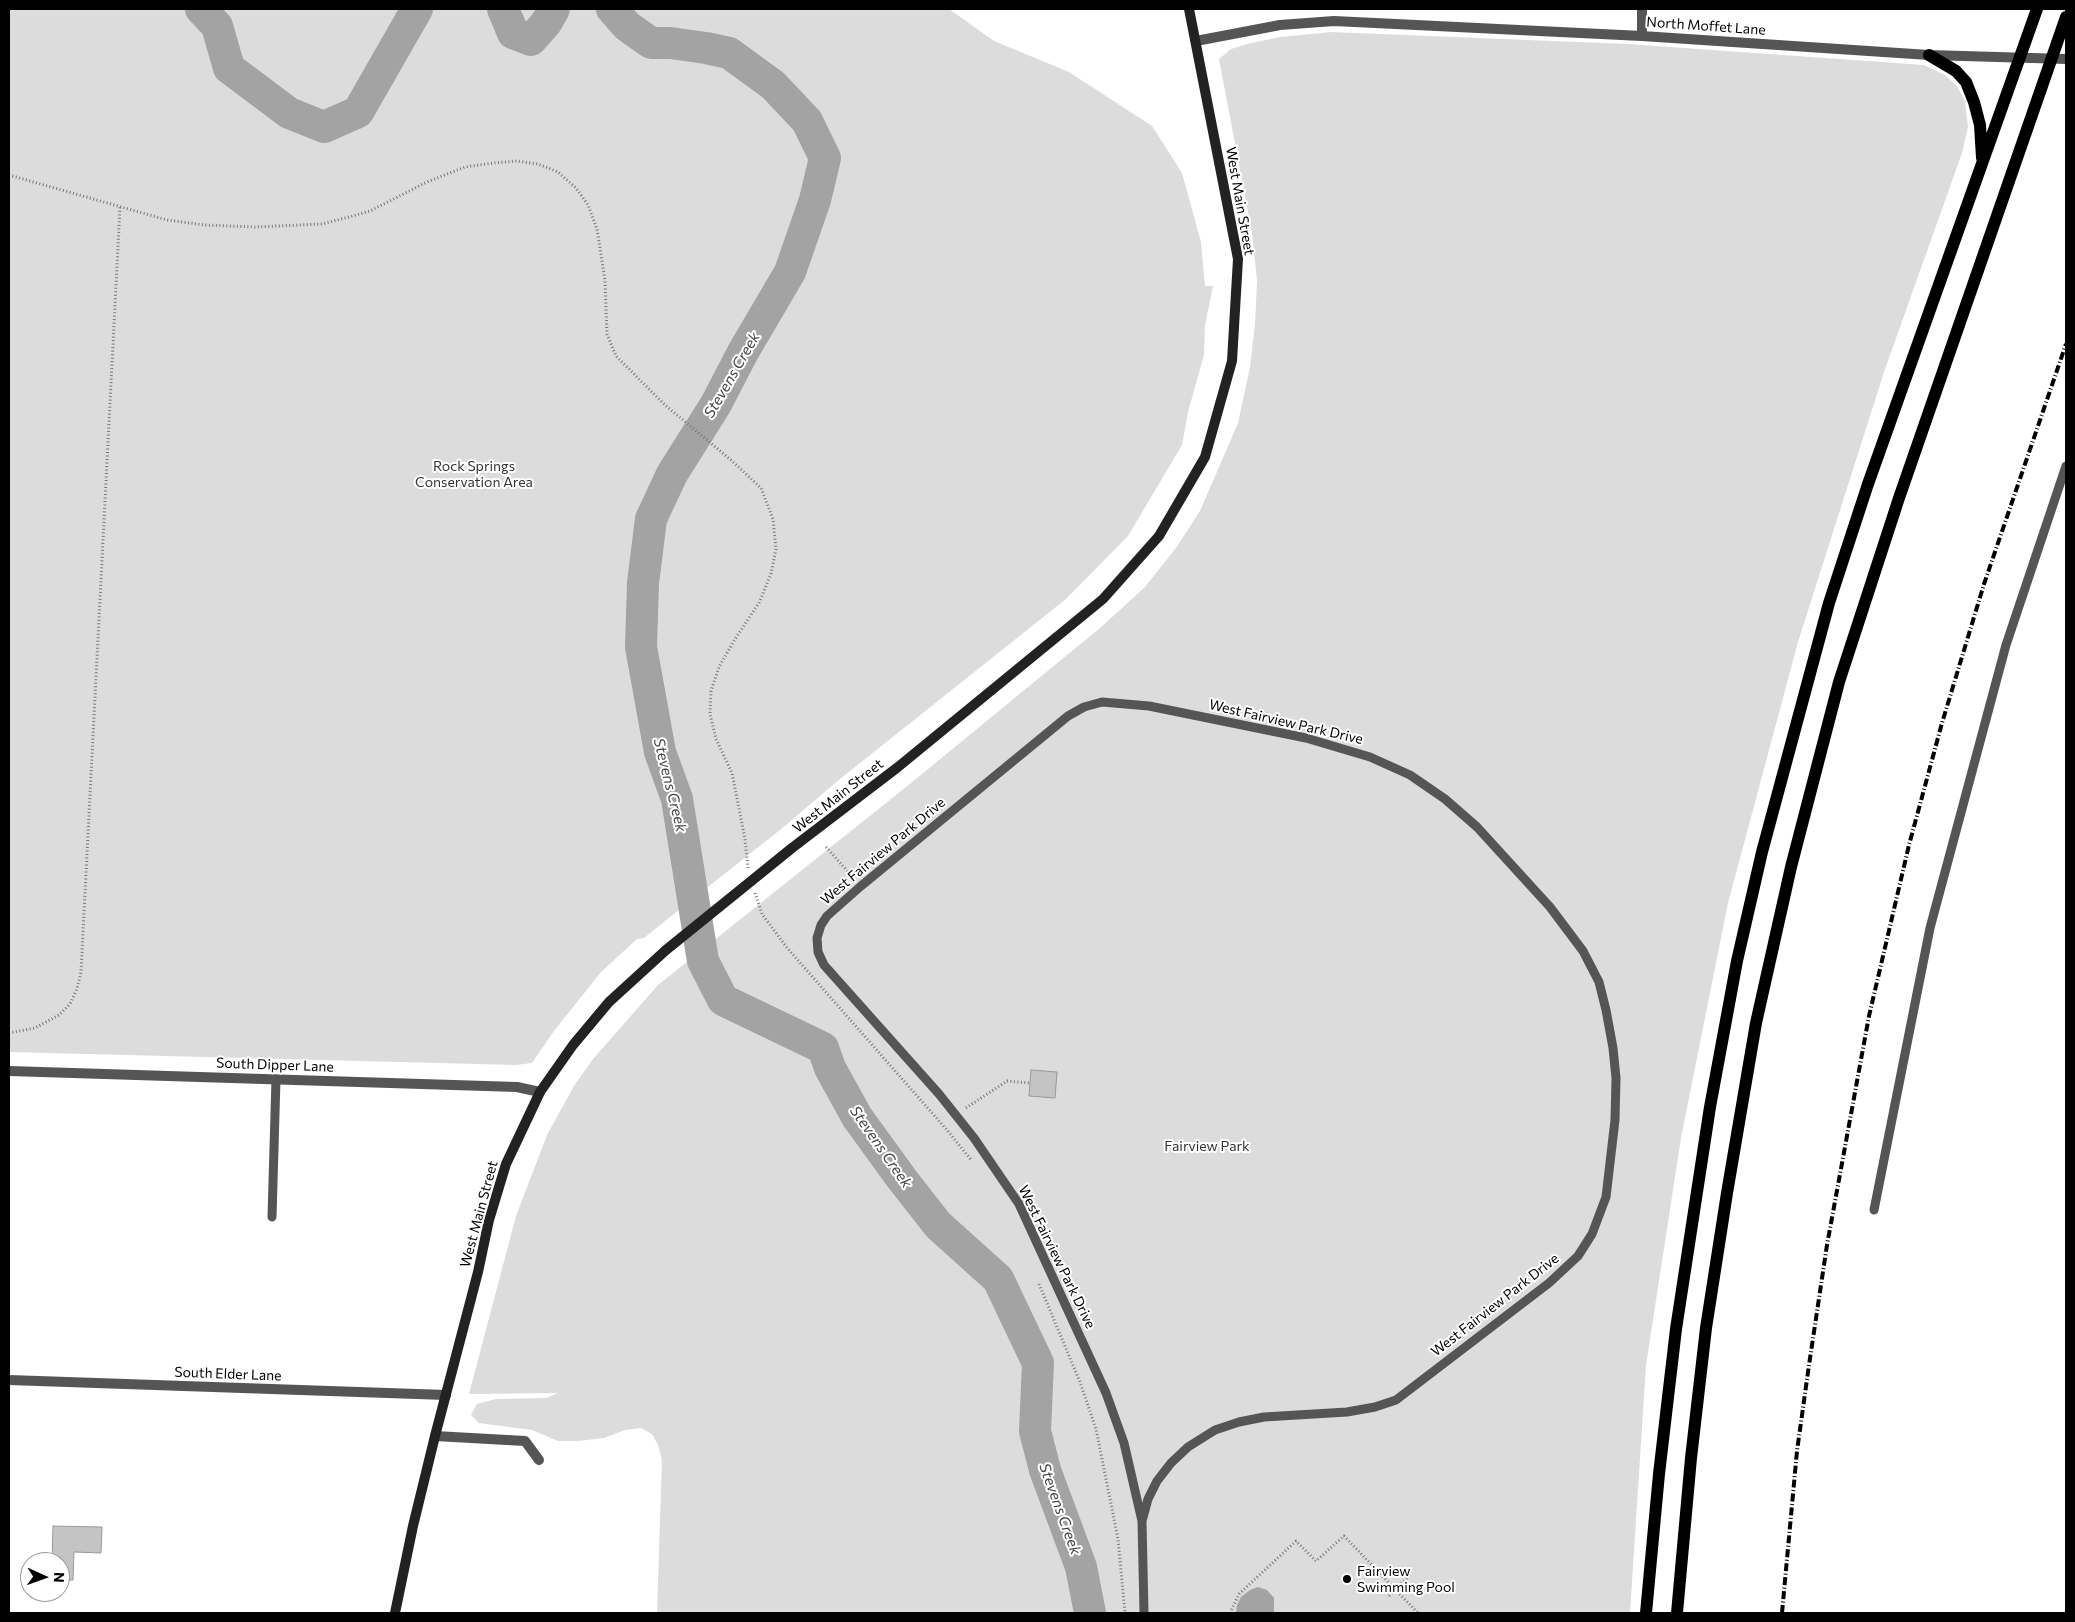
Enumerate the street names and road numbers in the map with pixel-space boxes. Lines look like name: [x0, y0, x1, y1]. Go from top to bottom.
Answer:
street label: North Moffet Lane: [1646, 13, 1766, 39]
street label: West Main Street: [1222, 145, 1258, 257]
street label: West Fairview Park Drive: [1207, 696, 1365, 748]
street label: West Main Street: [790, 756, 886, 836]
street label: West Fairview Park Drive: [817, 794, 949, 908]
street label: South Dipper Lane: [216, 1055, 334, 1075]
street label: West Main Street: [457, 1159, 501, 1269]
street label: West Fairview Park Drive: [1015, 1183, 1099, 1331]
street label: West Fairview Park Drive: [1428, 1250, 1562, 1360]
street label: South Elder Lane: [174, 1364, 282, 1384]

